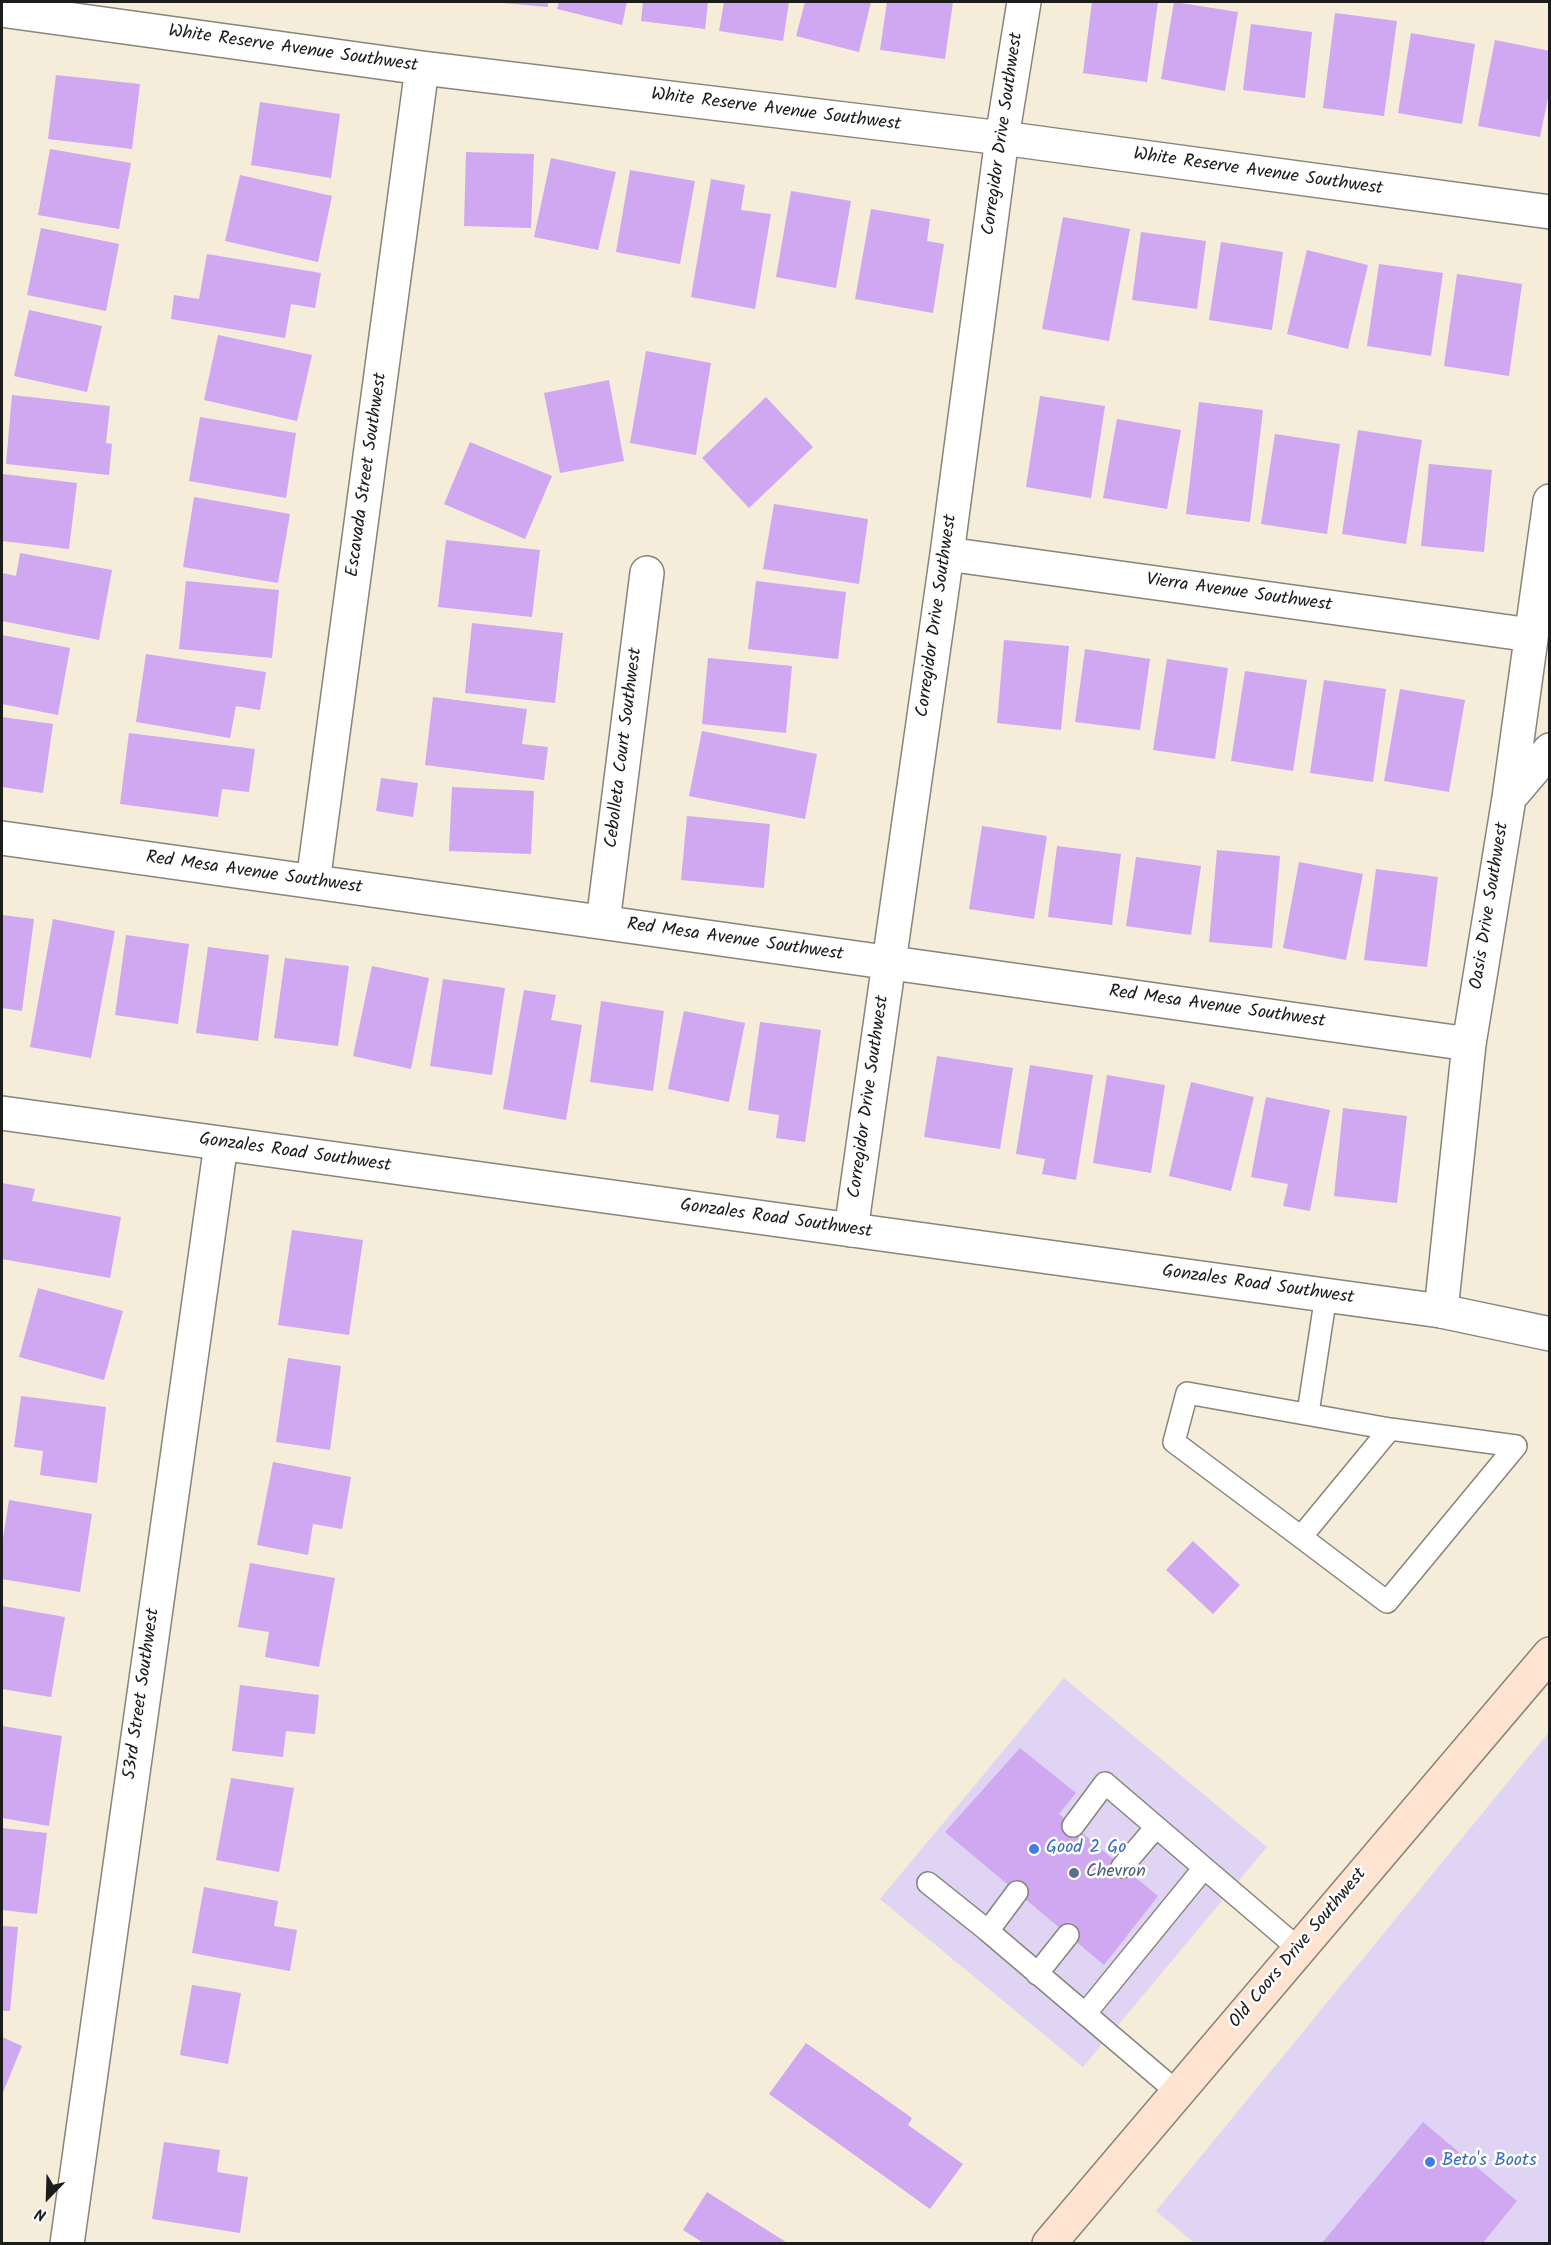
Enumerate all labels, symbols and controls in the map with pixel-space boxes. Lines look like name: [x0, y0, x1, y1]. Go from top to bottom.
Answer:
street label: White Reserve Avenue Southwest: [167, 22, 419, 78]
street label: Corregidor Drive Southwest: [979, 31, 1029, 237]
street label: White Reserve Avenue Southwest: [650, 85, 902, 137]
street label: White Reserve Avenue Southwest: [1132, 145, 1384, 201]
street label: Escavada Street Southwest: [343, 371, 393, 579]
street label: Corregidor Drive Southwest: [913, 513, 963, 719]
street label: Vierra Avenue Southwest: [1145, 570, 1333, 618]
street label: Cebolleta Court Southwest: [602, 647, 648, 849]
street label: Oasis Drive Southwest: [1467, 821, 1515, 991]
street label: Red Mesa Avenue Southwest: [144, 848, 364, 900]
street label: Red Mesa Avenue Southwest: [625, 915, 845, 967]
street label: Red Mesa Avenue Southwest: [1107, 982, 1327, 1034]
street label: Corregidor Drive Southwest: [845, 994, 895, 1200]
street label: Gonzales Road Southwest: [198, 1130, 392, 1178]
street label: Gonzales Road Southwest: [679, 1196, 873, 1244]
street label: Gonzales Road Southwest: [1161, 1262, 1355, 1310]
street label: 53rd Street Southwest: [120, 1607, 166, 1781]
place label: Good 2 Go: [1046, 1838, 1126, 1860]
marker: Good 2 Go: [1027, 1842, 1041, 1856]
place label: Chevron: [1086, 1862, 1146, 1884]
street label: Old Coors Drive Southwest: [1226, 1865, 1372, 2033]
marker: Chevron: [1067, 1866, 1081, 1880]
place label: Beto's Boots: [1442, 2151, 1537, 2173]
marker: Beto's Boots: [1423, 2155, 1437, 2169]
north arrow: [18, 2167, 78, 2227]
text: N: [31, 2201, 50, 2228]

